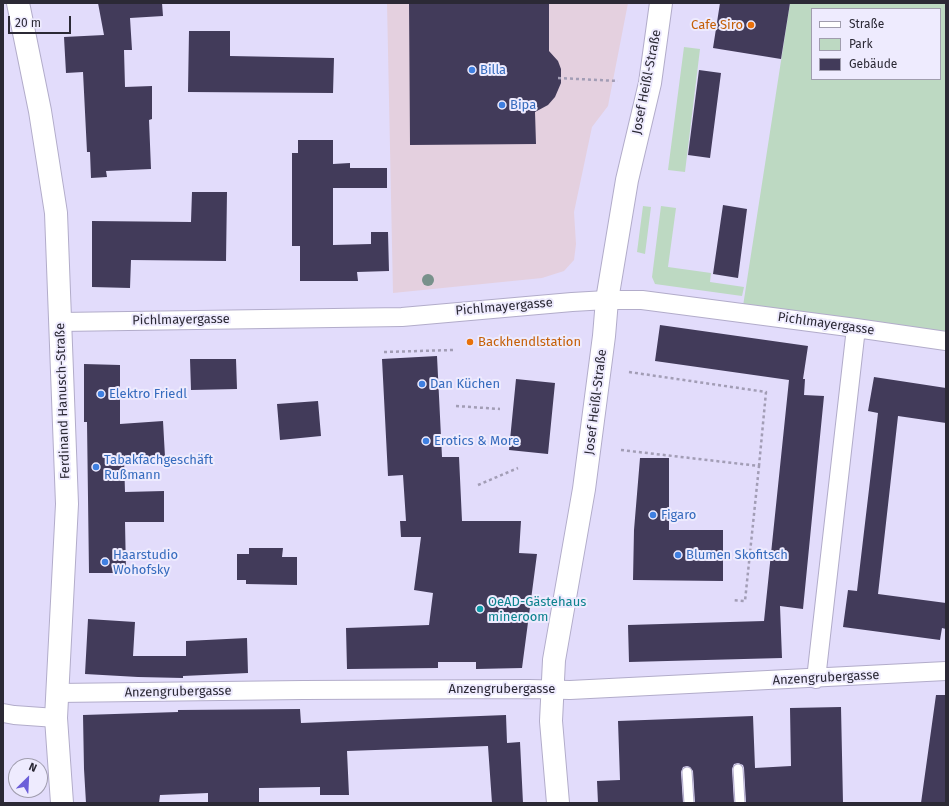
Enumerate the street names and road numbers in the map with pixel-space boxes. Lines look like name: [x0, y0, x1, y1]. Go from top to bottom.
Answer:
street label: Josef Heißl-Straße: [629, 28, 665, 136]
street label: Pichlmayergasse: [455, 295, 553, 319]
street label: Pichlmayergasse: [777, 309, 875, 339]
street label: Pichlmayergasse: [132, 311, 230, 329]
street label: Ferdinand Hanusch-Straße: [52, 323, 74, 479]
street label: Josef Heißl-Straße: [582, 348, 610, 456]
street label: Anzengrubergasse: [772, 667, 880, 689]
street label: Anzengrubergasse: [449, 681, 555, 697]
street label: Anzengrubergasse: [124, 683, 232, 701]

